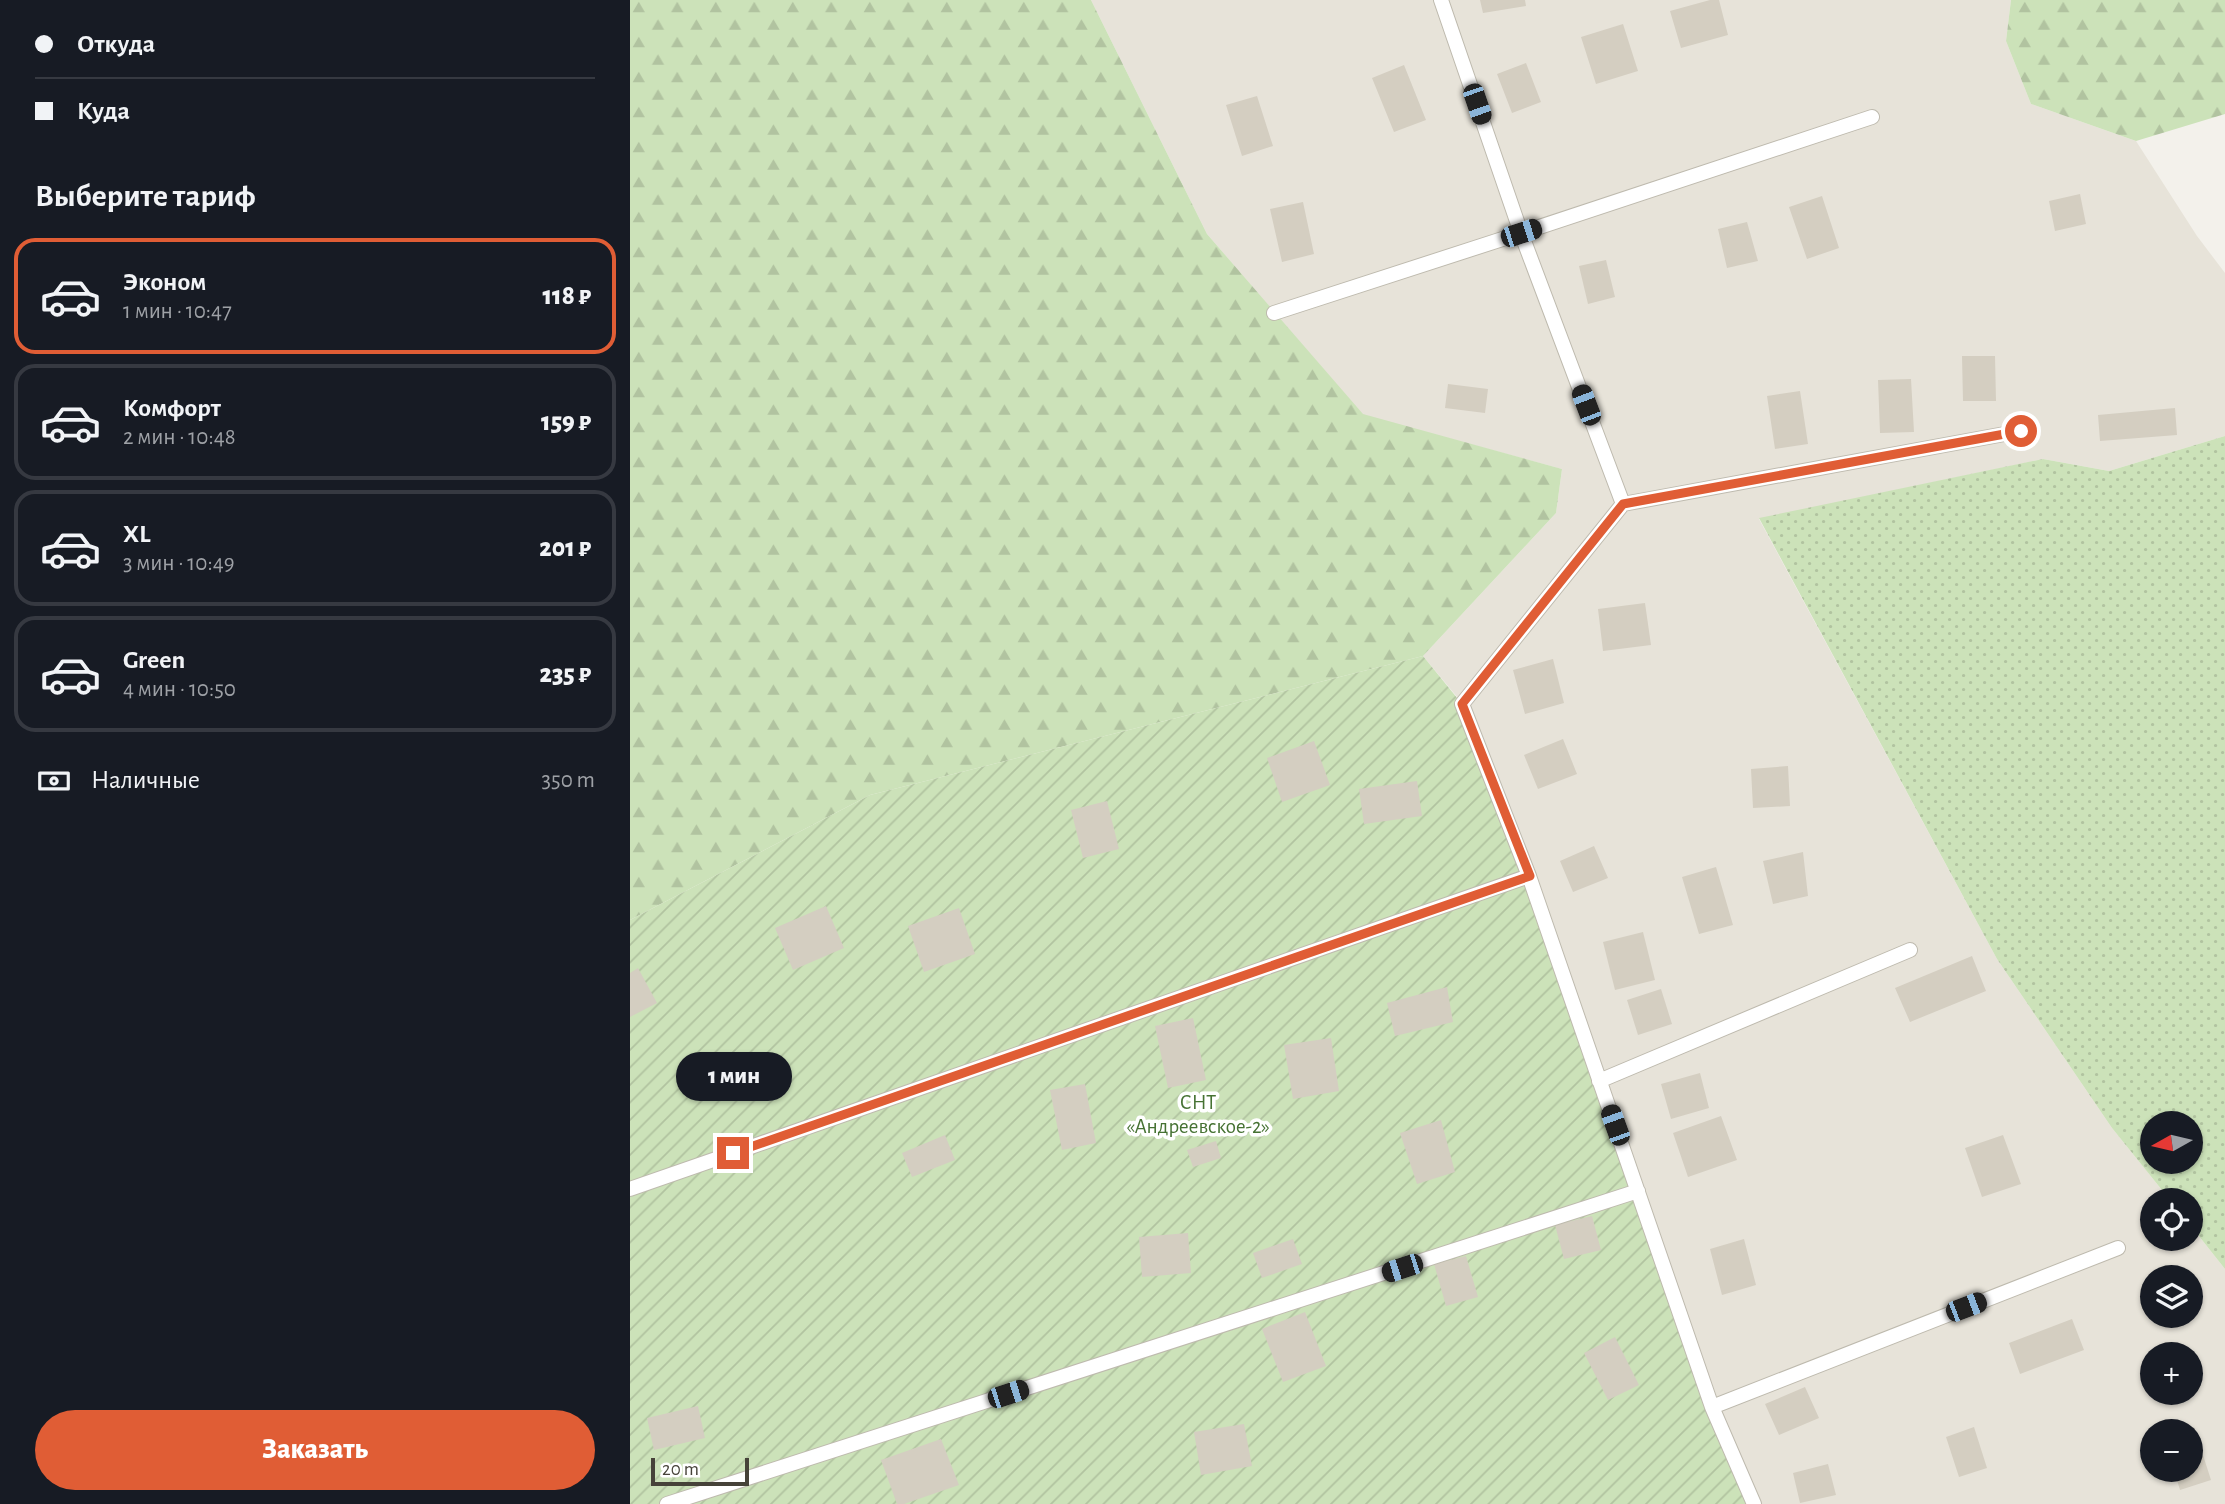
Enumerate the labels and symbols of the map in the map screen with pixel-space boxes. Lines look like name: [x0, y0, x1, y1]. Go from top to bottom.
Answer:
car: [1461, 81, 1494, 127]
car: [1498, 217, 1545, 249]
car: [1569, 382, 1604, 428]
route start: [2005, 415, 2037, 447]
callout: 1 мин: [675, 1052, 791, 1100]
park label: СНТ «Андреевское-2»: [1126, 1092, 1270, 1137]
car: [1598, 1102, 1633, 1148]
north arrow: [2140, 1111, 2203, 1174]
route end: [717, 1137, 749, 1169]
car: [1379, 1252, 1426, 1284]
car: [1943, 1290, 1990, 1324]
car: [985, 1378, 1032, 1410]
scale bar: [651, 1455, 749, 1487]

